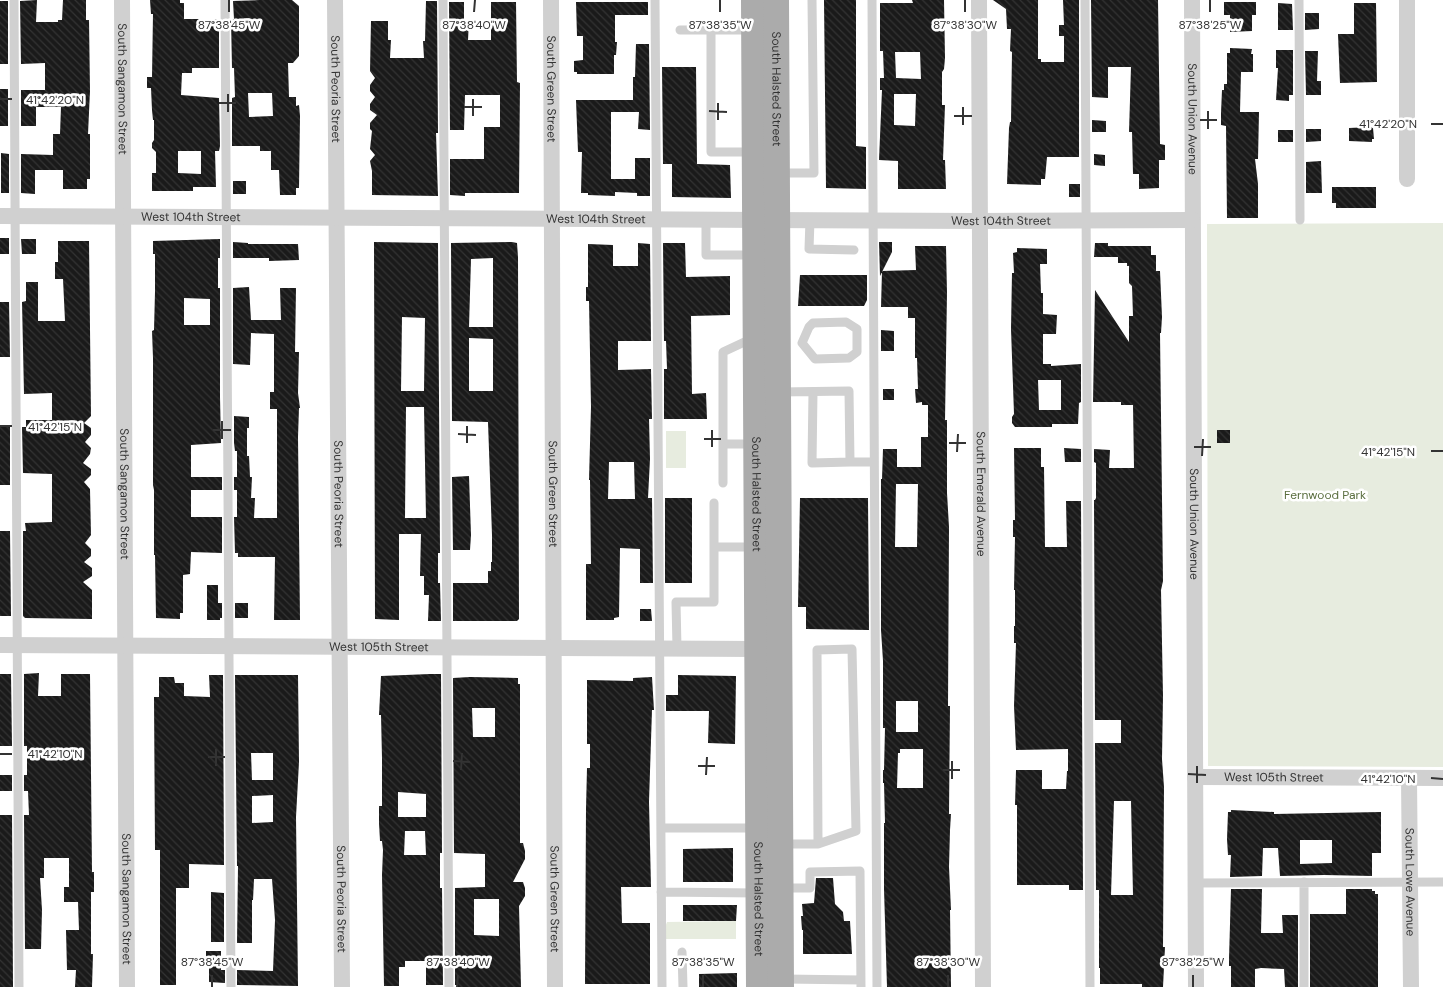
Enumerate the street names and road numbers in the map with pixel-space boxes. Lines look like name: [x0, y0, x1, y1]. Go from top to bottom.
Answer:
street label: South Sangamon Street: [114, 23, 131, 155]
street label: South Halsted Street: [768, 31, 785, 147]
street label: South Peoria Street: [327, 35, 344, 143]
street label: South Green Street: [543, 35, 560, 143]
street label: South Union Avenue: [1184, 63, 1201, 175]
street label: West 104th Street: [141, 209, 241, 225]
street label: West 104th Street: [546, 211, 646, 227]
street label: West 104th Street: [951, 213, 1051, 229]
street label: South Sangamon Street: [116, 428, 133, 560]
street label: South Emerald Avenue: [973, 431, 989, 557]
street label: South Halsted Street: [748, 436, 765, 552]
street label: South Peoria Street: [330, 440, 347, 548]
street label: South Green Street: [545, 440, 561, 548]
street label: South Union Avenue: [1186, 468, 1202, 580]
street label: West 105th Street: [329, 639, 429, 655]
street label: West 105th Street: [1224, 769, 1324, 786]
street label: South Lowe Avenue: [1401, 828, 1419, 937]
street label: South Sangamon Street: [118, 833, 135, 965]
street label: South Halsted Street: [750, 841, 767, 957]
street label: South Peoria Street: [333, 845, 350, 953]
street label: South Green Street: [546, 845, 563, 953]

